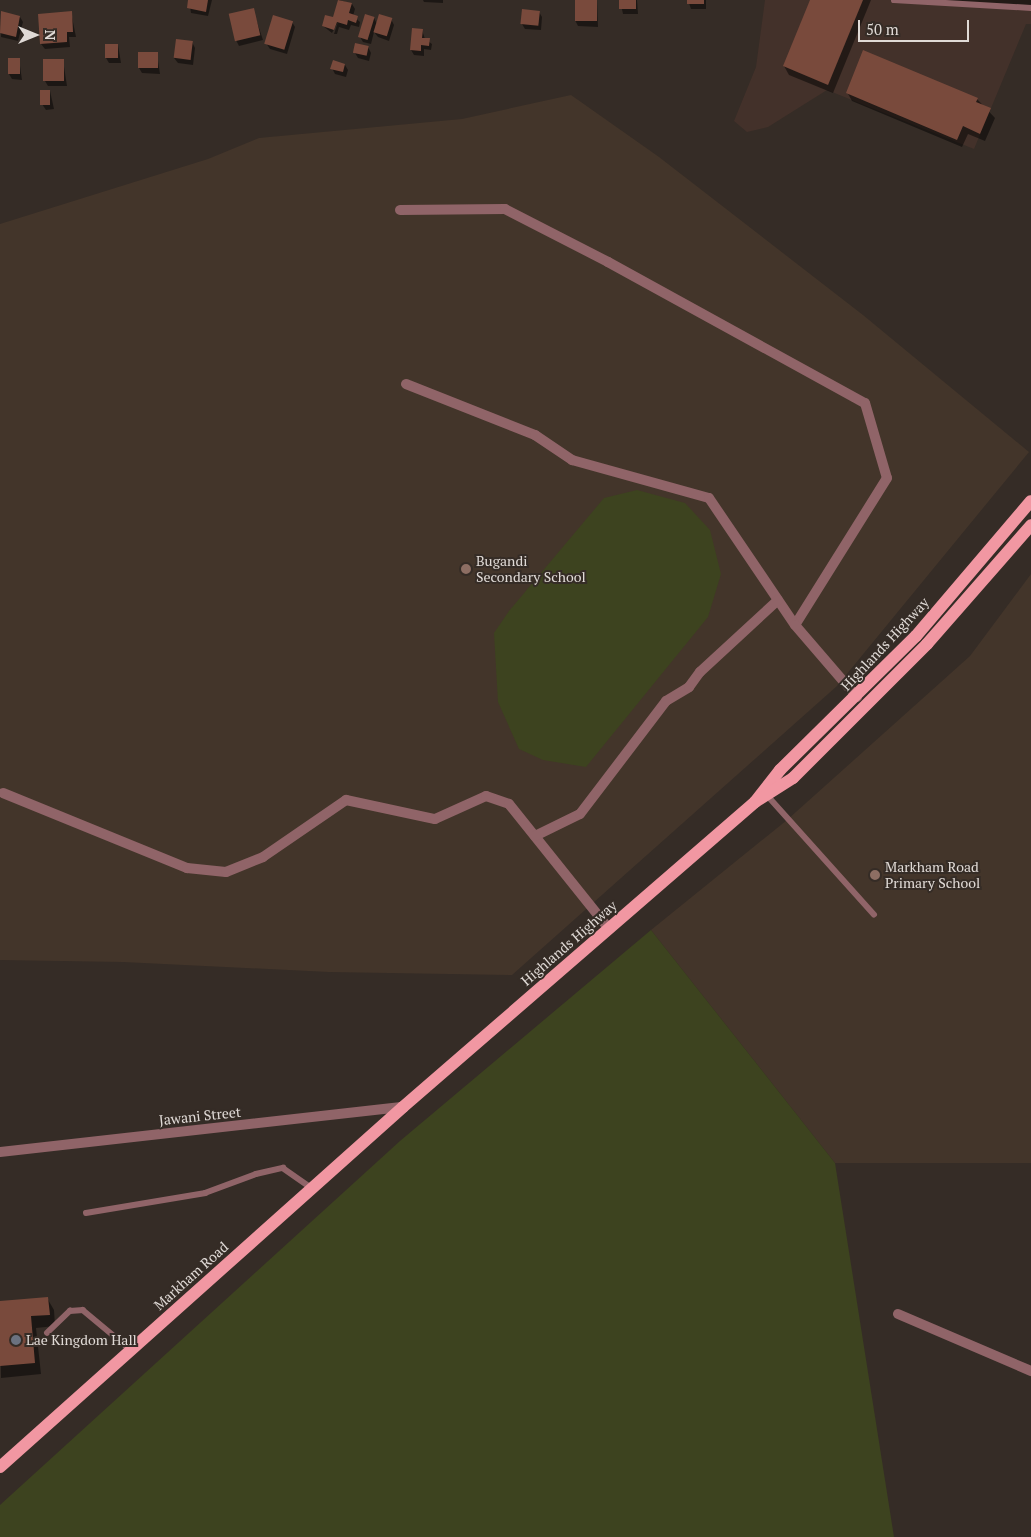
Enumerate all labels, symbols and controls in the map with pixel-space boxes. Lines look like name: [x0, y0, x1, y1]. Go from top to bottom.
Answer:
north arrow: [10, 10, 60, 60]
scale bar: [861, 10, 972, 42]
text: 50 m: [866, 19, 899, 39]
text: N: [41, 30, 60, 40]
place label: Bugandi Secondary School: [476, 553, 586, 586]
marker: Bugandi Secondary School: [460, 563, 472, 575]
street label: Highlands Highway: [838, 594, 932, 694]
place label: Markham Road Primary School: [885, 859, 980, 892]
marker: Markham Road Primary School: [869, 869, 881, 881]
street label: Highlands Highway: [518, 897, 620, 989]
street label: Jawani Street: [158, 1103, 242, 1129]
street label: Markham Road: [151, 1238, 231, 1314]
place label: Lae Kingdom Hall: [26, 1332, 137, 1348]
marker: Lae Kingdom Hall: [10, 1334, 22, 1346]

